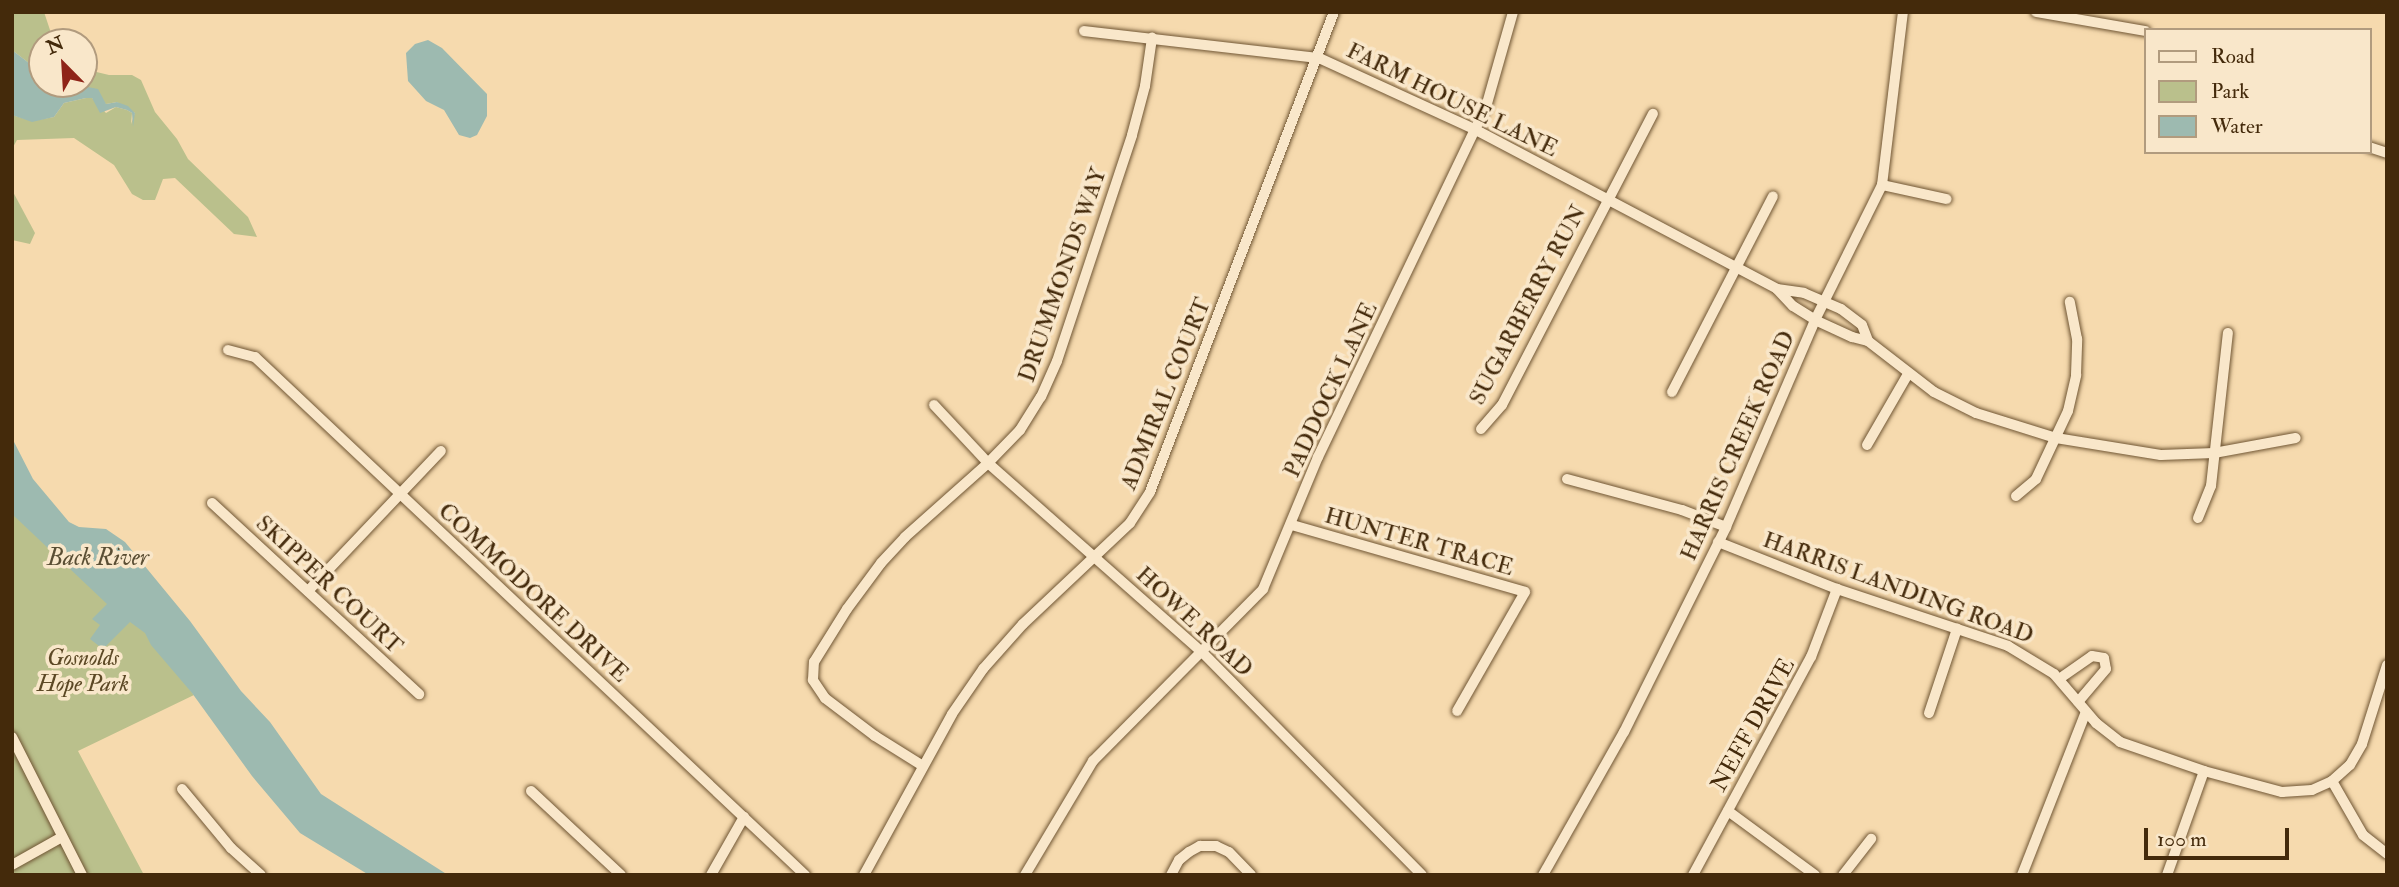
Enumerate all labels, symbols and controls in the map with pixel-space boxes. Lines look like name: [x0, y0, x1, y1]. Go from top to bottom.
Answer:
north arrow: [28, 28, 98, 98]
legend: [2144, 28, 2371, 154]
text: N: [43, 31, 68, 60]
street label: FARM HOUSE LANE: [1342, 37, 1562, 163]
text: Road: [2211, 43, 2255, 70]
text: Park: [2211, 78, 2249, 105]
text: Water: [2211, 113, 2263, 140]
street label: DRUMMONDS WAY: [1013, 164, 1113, 386]
street label: SUGARBERRY RUN: [1464, 200, 1592, 410]
street label: ADMIRAL COURT: [1115, 294, 1217, 494]
street label: PADDOCK LANE: [1278, 298, 1384, 482]
street label: HARRIS CREEK ROAD: [1675, 327, 1801, 565]
street label: COMMODORE DRIVE: [432, 498, 634, 688]
street label: HUNTER TRACE: [1321, 502, 1517, 582]
street label: SKIPPER COURT: [250, 510, 408, 660]
street label: HARRIS LANDING ROAD: [1759, 526, 2037, 650]
water label: Back River: [47, 544, 149, 572]
street label: HOWE ROAD: [1130, 561, 1258, 683]
park label: Gosnolds Hope Park: [37, 644, 129, 698]
street label: NEFF DRIVE: [1705, 654, 1801, 796]
scale bar: [2147, 814, 2292, 858]
text: 100 m: [2157, 826, 2207, 853]

